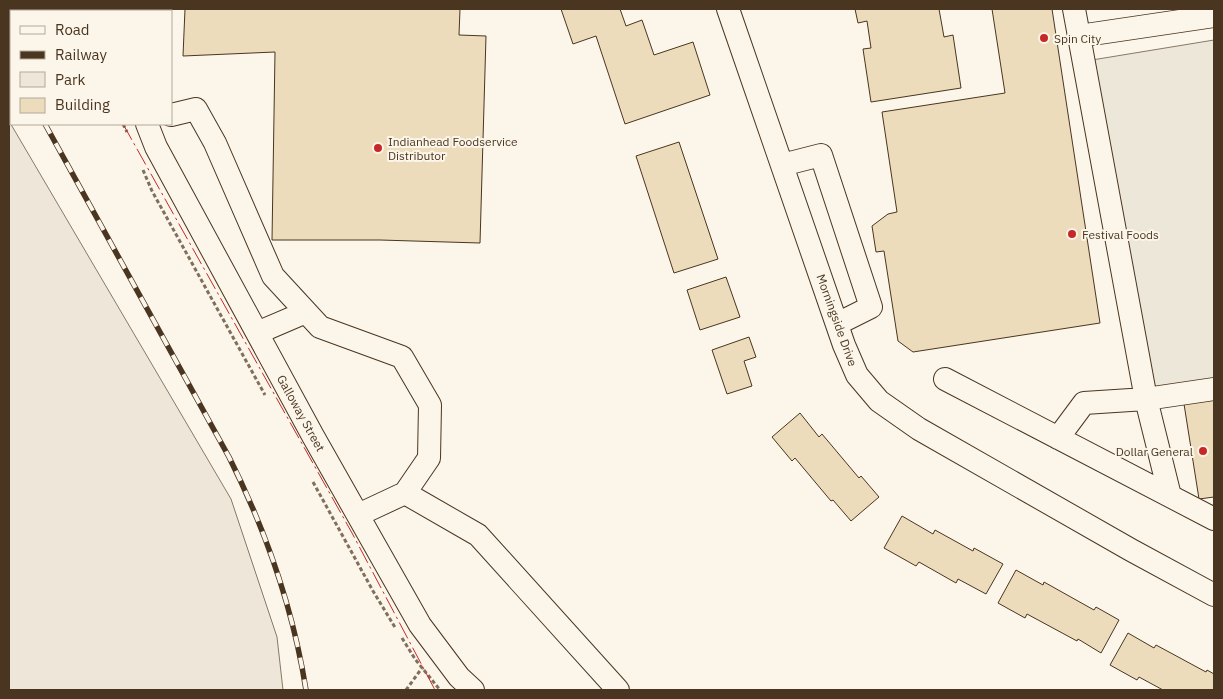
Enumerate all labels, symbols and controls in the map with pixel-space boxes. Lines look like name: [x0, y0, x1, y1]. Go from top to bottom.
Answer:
legend: [10, 10, 172, 125]
text: Road: [55, 20, 90, 39]
place label: Spin City: [1054, 31, 1101, 46]
marker: Spin City: [1038, 32, 1050, 44]
text: Railway: [55, 45, 108, 64]
text: Park: [55, 70, 85, 89]
text: Building: [55, 95, 110, 114]
place label: Indianhead Foodservice Distributor: [388, 134, 518, 163]
marker: Indianhead Foodservice Distributor: [372, 142, 384, 154]
place label: Festival Foods: [1082, 227, 1159, 242]
marker: Festival Foods: [1066, 228, 1078, 240]
street label: Morningside Drive: [813, 272, 861, 368]
street label: Galloway Street: [274, 372, 328, 454]
place label: Dollar General: [1116, 444, 1193, 459]
marker: Dollar General: [1197, 445, 1209, 457]

